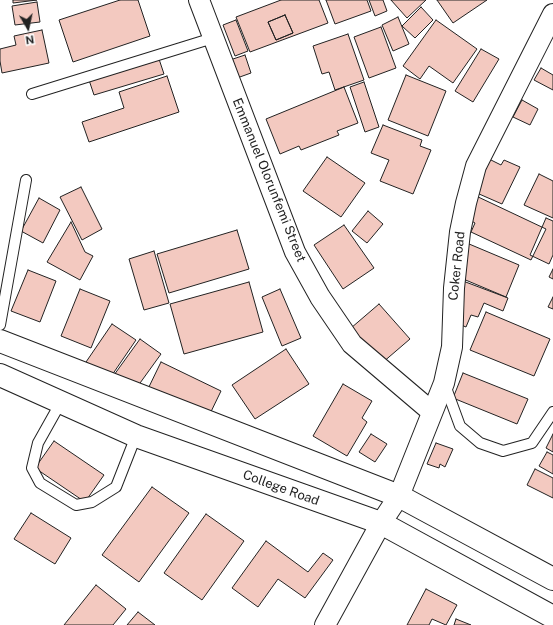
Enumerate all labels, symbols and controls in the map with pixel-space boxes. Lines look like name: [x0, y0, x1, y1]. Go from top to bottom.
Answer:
north arrow: [8, 8, 48, 48]
text: N: [25, 33, 35, 46]
street label: Emmanuel Olorunfemi Street: [229, 96, 309, 264]
street label: Coker Road: [446, 231, 468, 301]
street label: College Road: [241, 467, 321, 509]

